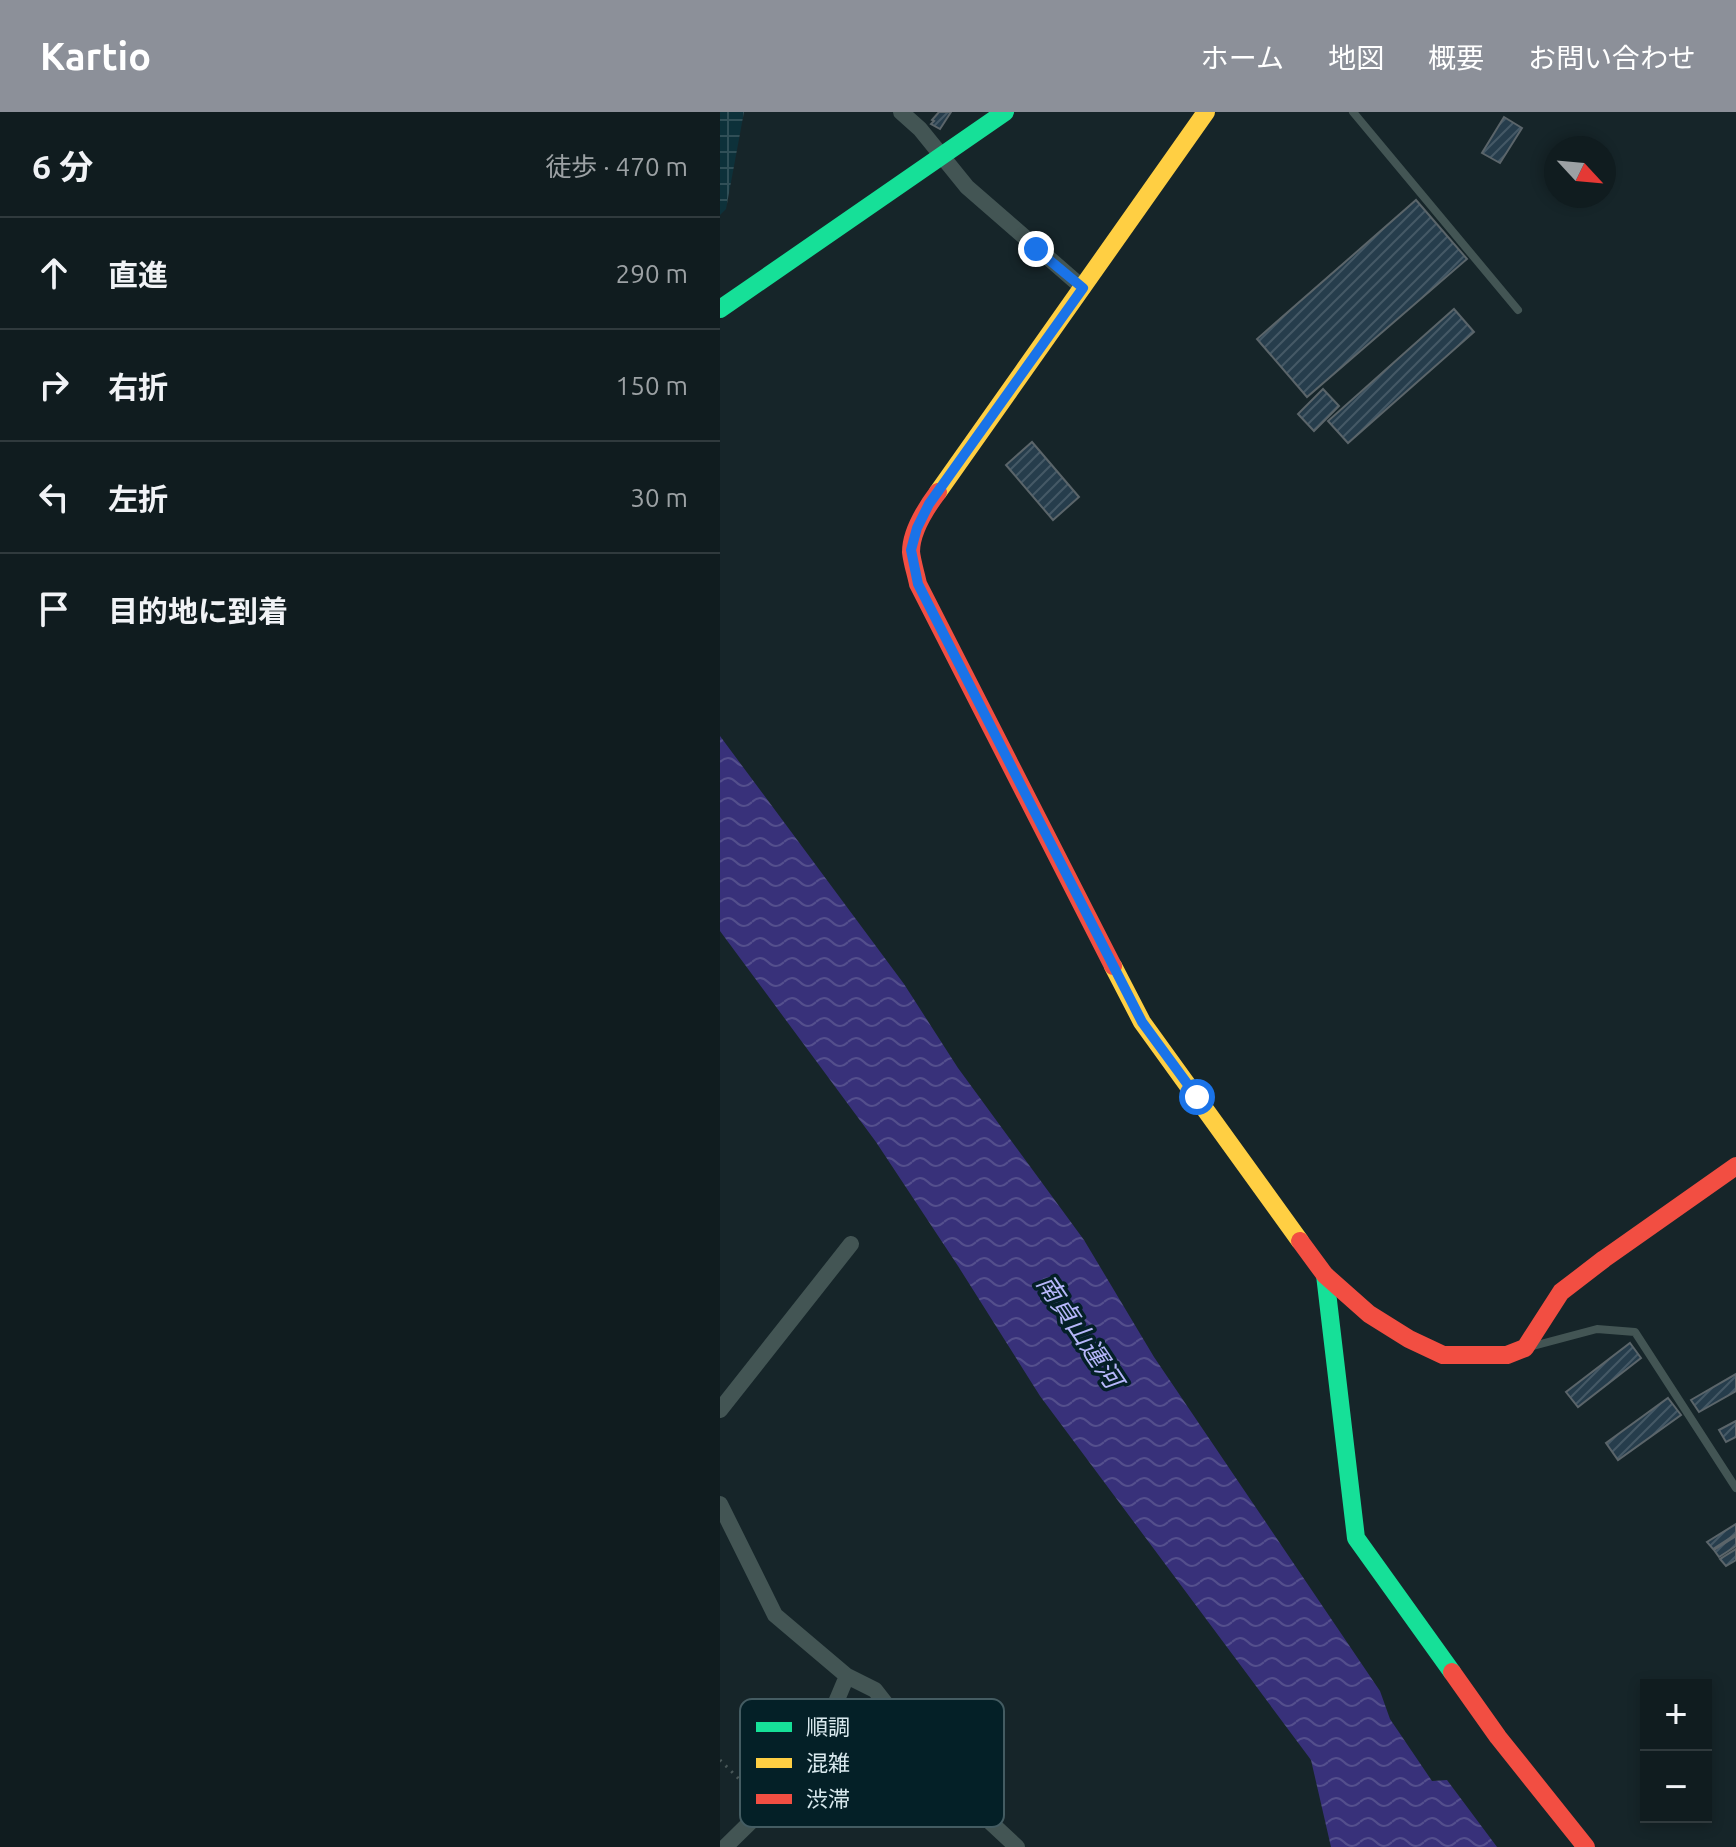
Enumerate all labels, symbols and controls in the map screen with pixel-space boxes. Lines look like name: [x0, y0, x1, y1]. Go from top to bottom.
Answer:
text: Kartio: [40, 35, 151, 77]
text: ホーム: [1201, 42, 1284, 73]
text: 地図: [1328, 42, 1384, 73]
text: 概要: [1428, 42, 1484, 73]
text: お問い合わせ: [1528, 42, 1696, 73]
north arrow: [1544, 136, 1616, 208]
text: 6 分: [32, 147, 93, 185]
text: 徒歩 · 470 m: [545, 152, 688, 181]
route end: [1018, 231, 1054, 267]
icon: ahead: [32, 251, 76, 295]
text: 直進: [108, 258, 168, 292]
text: 290 m: [616, 259, 688, 288]
icon: right: [32, 363, 76, 407]
text: 右折: [108, 370, 168, 404]
text: 150 m: [616, 371, 688, 400]
icon: left: [32, 475, 76, 519]
text: 左折: [108, 482, 168, 516]
text: 30 m: [630, 483, 688, 512]
icon: arrive: [32, 587, 76, 631]
text: 目的地に到着: [108, 594, 288, 628]
route start: [1179, 1079, 1215, 1115]
water label: 南貞山運河: [1032, 1269, 1131, 1397]
map controls: [1640, 1679, 1712, 1823]
button: +: [1640, 1679, 1712, 1751]
legend: [740, 1699, 1004, 1827]
text: 順調: [806, 1714, 850, 1739]
text: 混雑: [806, 1750, 850, 1775]
button: −: [1640, 1751, 1712, 1823]
text: 渋滞: [806, 1786, 850, 1811]

